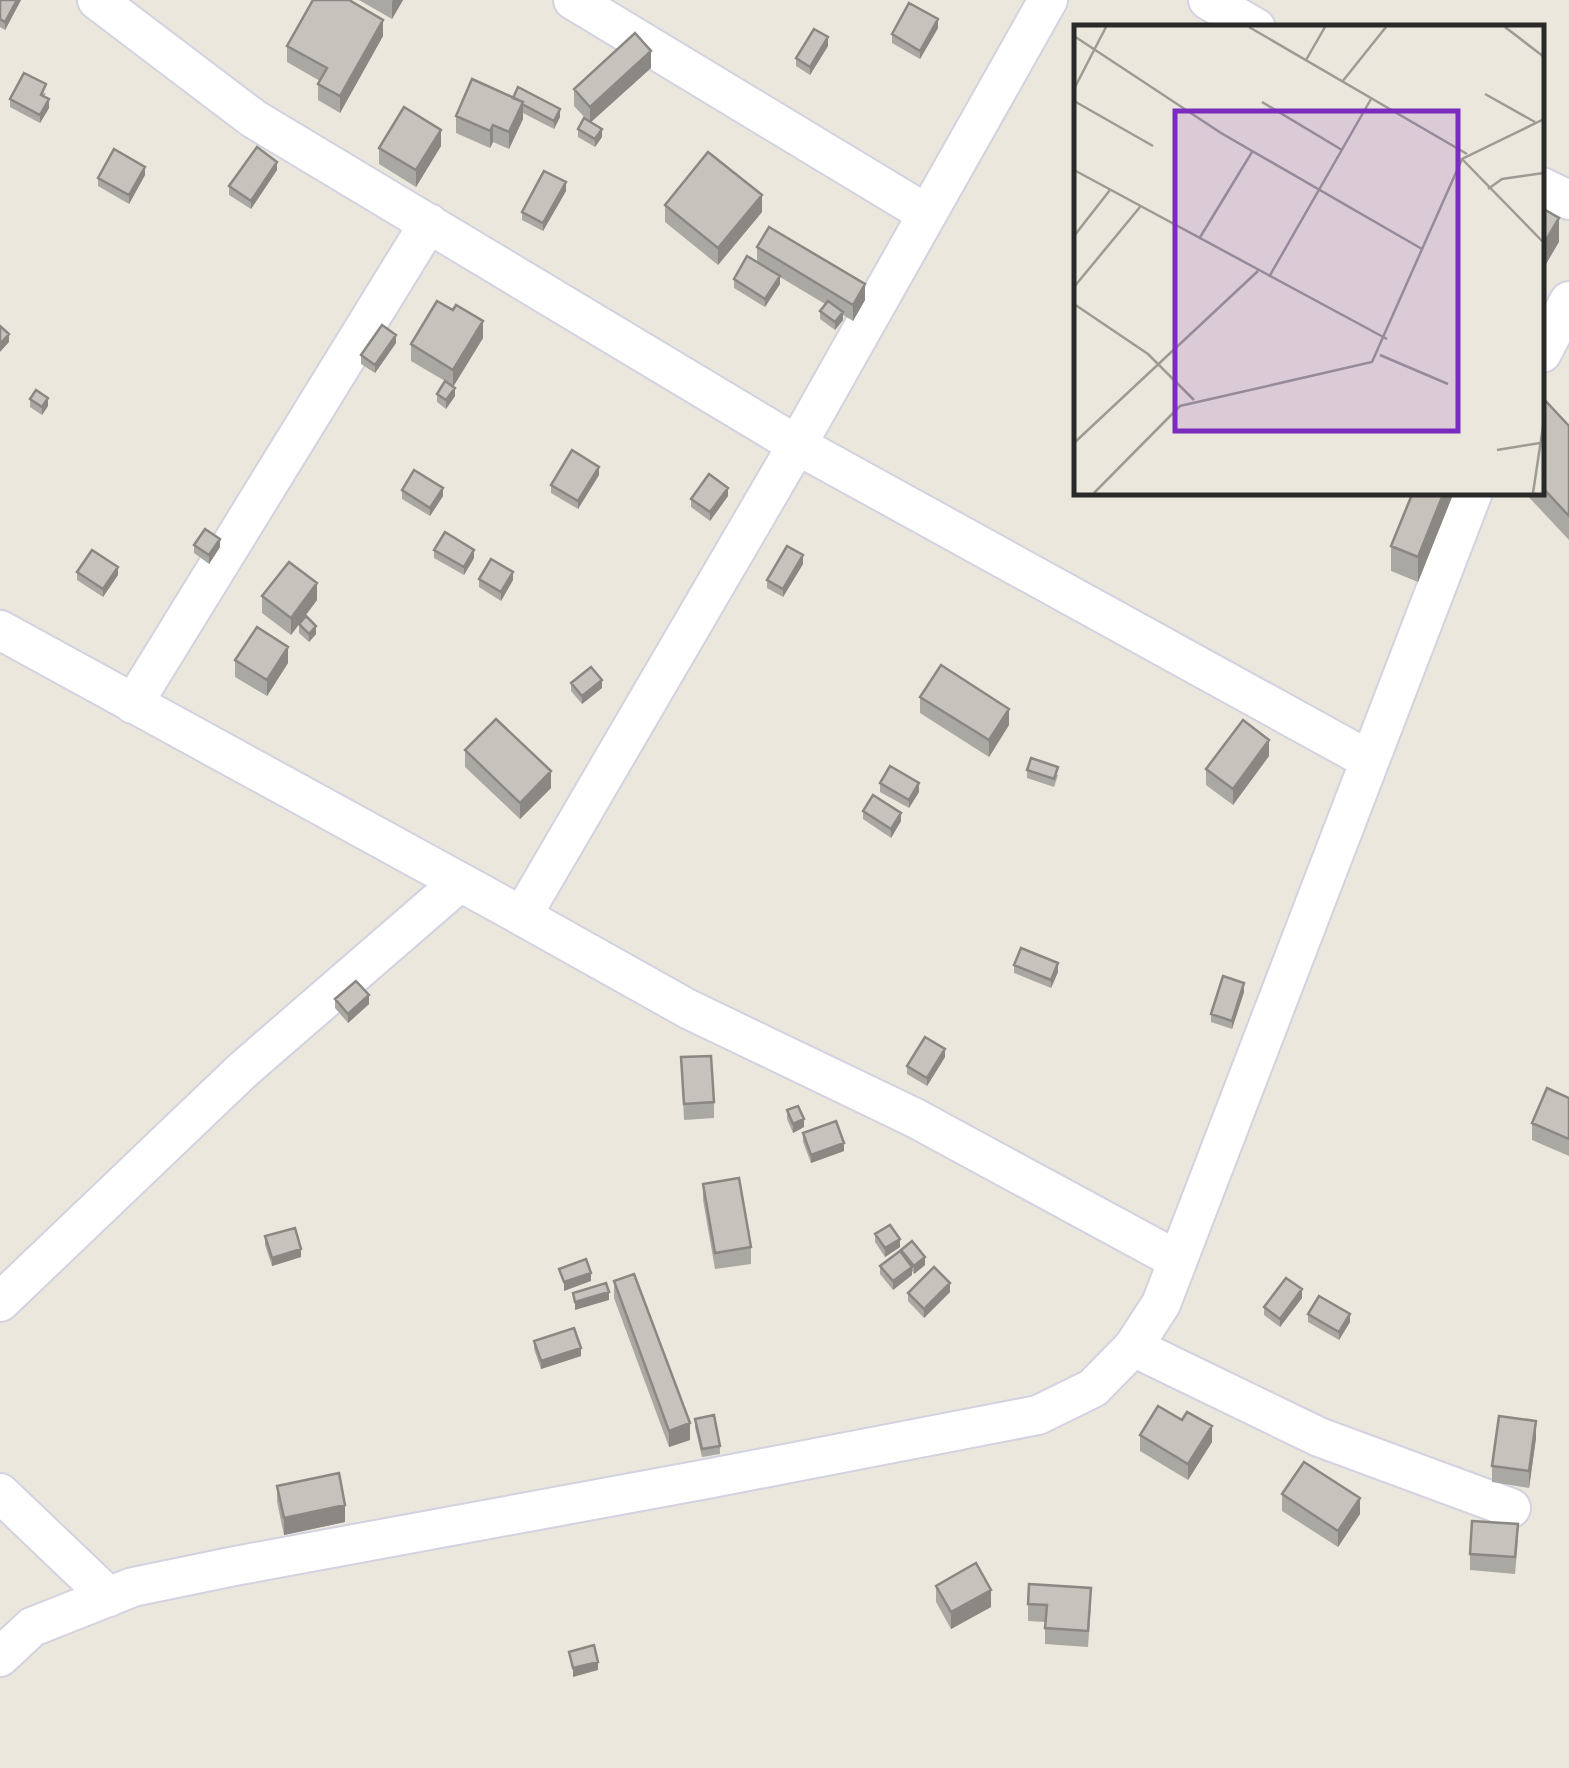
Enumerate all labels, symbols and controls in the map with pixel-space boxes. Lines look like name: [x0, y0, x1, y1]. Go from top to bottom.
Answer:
inset map: [1074, 25, 1544, 495]

